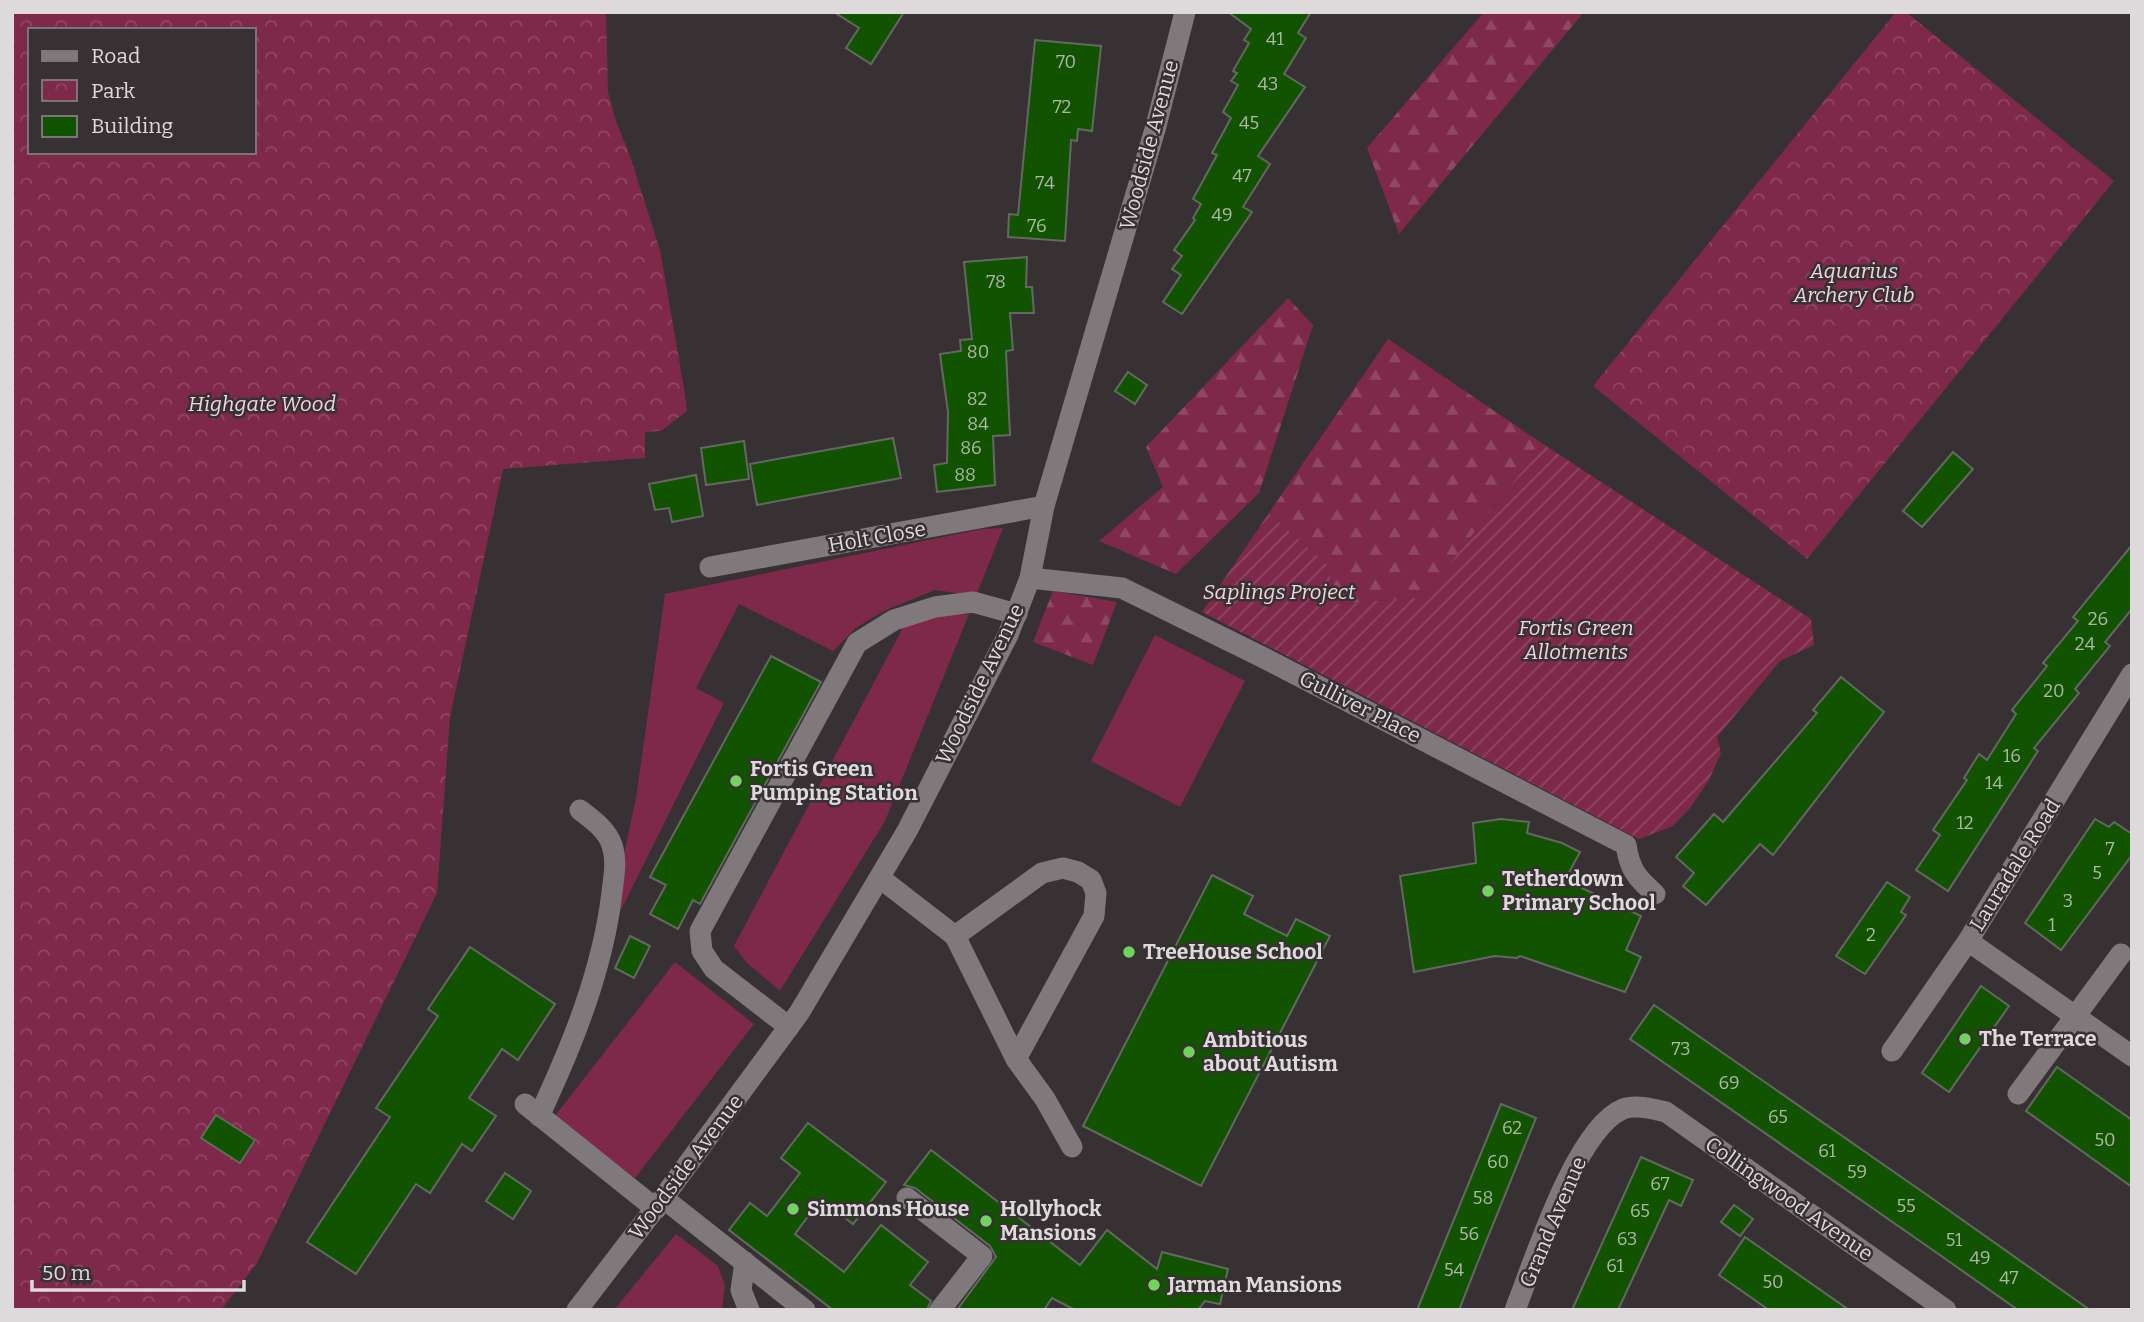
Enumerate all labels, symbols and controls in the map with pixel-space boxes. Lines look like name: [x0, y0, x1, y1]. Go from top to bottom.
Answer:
legend: [28, 28, 256, 154]
house number: 41: [1266, 28, 1285, 50]
text: Road: [91, 43, 140, 69]
house number: 70: [1056, 51, 1076, 73]
street label: Woodside Avenue: [1114, 57, 1184, 233]
house number: 43: [1258, 73, 1278, 95]
text: Park: [91, 78, 135, 104]
house number: 72: [1053, 96, 1071, 118]
house number: 45: [1239, 112, 1259, 134]
text: Building: [91, 113, 174, 139]
house number: 47: [1232, 165, 1252, 187]
house number: 74: [1035, 172, 1055, 194]
house number: 49: [1211, 204, 1233, 226]
house number: 76: [1027, 215, 1047, 237]
park label: Aquarius Archery Club: [1793, 258, 1914, 308]
house number: 78: [986, 271, 1006, 293]
house number: 80: [967, 341, 989, 363]
house number: 82: [967, 388, 987, 410]
park label: Highgate Wood: [188, 391, 336, 417]
house number: 84: [967, 413, 989, 435]
house number: 86: [960, 437, 982, 459]
house number: 88: [954, 464, 976, 486]
street label: Holt Close: [826, 516, 928, 558]
park label: Saplings Project: [1203, 579, 1356, 605]
street label: Woodside Avenue: [930, 600, 1030, 768]
house number: 26: [2088, 608, 2108, 630]
park label: Fortis Green Allotments: [1518, 615, 1634, 665]
house number: 24: [2075, 633, 2096, 655]
street label: Gulliver Place: [1295, 665, 1425, 749]
house number: 20: [2043, 680, 2065, 702]
house number: 16: [2003, 745, 2021, 767]
place label: Fortis Green Pumping Station: [750, 756, 918, 806]
house number: 14: [1985, 772, 2003, 794]
marker: Fortis Green Pumping Station: [728, 773, 744, 789]
street label: Lauradale Road: [1964, 794, 2066, 936]
house number: 12: [1956, 812, 1974, 834]
house number: 7: [2105, 838, 2115, 860]
house number: 5: [2092, 862, 2102, 884]
place label: Tetherdown Primary School: [1502, 866, 1656, 916]
marker: Tetherdown Primary School: [1480, 883, 1496, 899]
house number: 3: [2063, 890, 2073, 912]
house number: 1: [2048, 914, 2056, 936]
house number: 2: [1866, 924, 1876, 946]
place label: TreeHouse School: [1143, 939, 1323, 965]
marker: TreeHouse School: [1121, 944, 1137, 960]
place label: The Terrace: [1979, 1026, 2097, 1052]
place label: Ambitious about Autism: [1203, 1027, 1338, 1077]
marker: The Terrace: [1957, 1031, 1973, 1047]
house number: 73: [1672, 1038, 1690, 1060]
marker: Ambitious about Autism: [1181, 1044, 1197, 1060]
house number: 69: [1718, 1072, 1740, 1094]
street label: Woodside Avenue: [623, 1089, 749, 1245]
house number: 65: [1768, 1106, 1788, 1128]
house number: 62: [1502, 1117, 1522, 1139]
house number: 50: [2094, 1129, 2116, 1151]
street label: Collingwood Avenue: [1700, 1131, 1878, 1267]
house number: 61: [1818, 1140, 1837, 1162]
house number: 60: [1487, 1151, 1509, 1173]
street label: Grand Avenue: [1514, 1153, 1592, 1291]
house number: 59: [1847, 1161, 1867, 1183]
house number: 67: [1650, 1173, 1670, 1195]
house number: 58: [1473, 1187, 1493, 1209]
house number: 55: [1896, 1195, 1916, 1217]
place label: Simmons House: [807, 1196, 969, 1222]
place label: Hollyhock Mansions: [1000, 1196, 1102, 1246]
house number: 65: [1630, 1200, 1650, 1222]
marker: Simmons House: [785, 1201, 801, 1217]
marker: Hollyhock Mansions: [978, 1213, 994, 1229]
house number: 56: [1459, 1223, 1479, 1245]
house number: 63: [1617, 1228, 1637, 1250]
house number: 51: [1946, 1229, 1963, 1251]
house number: 49: [1969, 1247, 1991, 1269]
scale bar: [32, 1248, 243, 1292]
house number: 61: [1606, 1255, 1625, 1277]
house number: 54: [1444, 1259, 1465, 1281]
text: 50 m: [42, 1260, 91, 1286]
house number: 47: [1999, 1267, 2019, 1289]
house number: 50: [1762, 1271, 1784, 1293]
place label: Jarman Mansions: [1167, 1272, 1342, 1298]
marker: Jarman Mansions: [1146, 1277, 1162, 1293]

